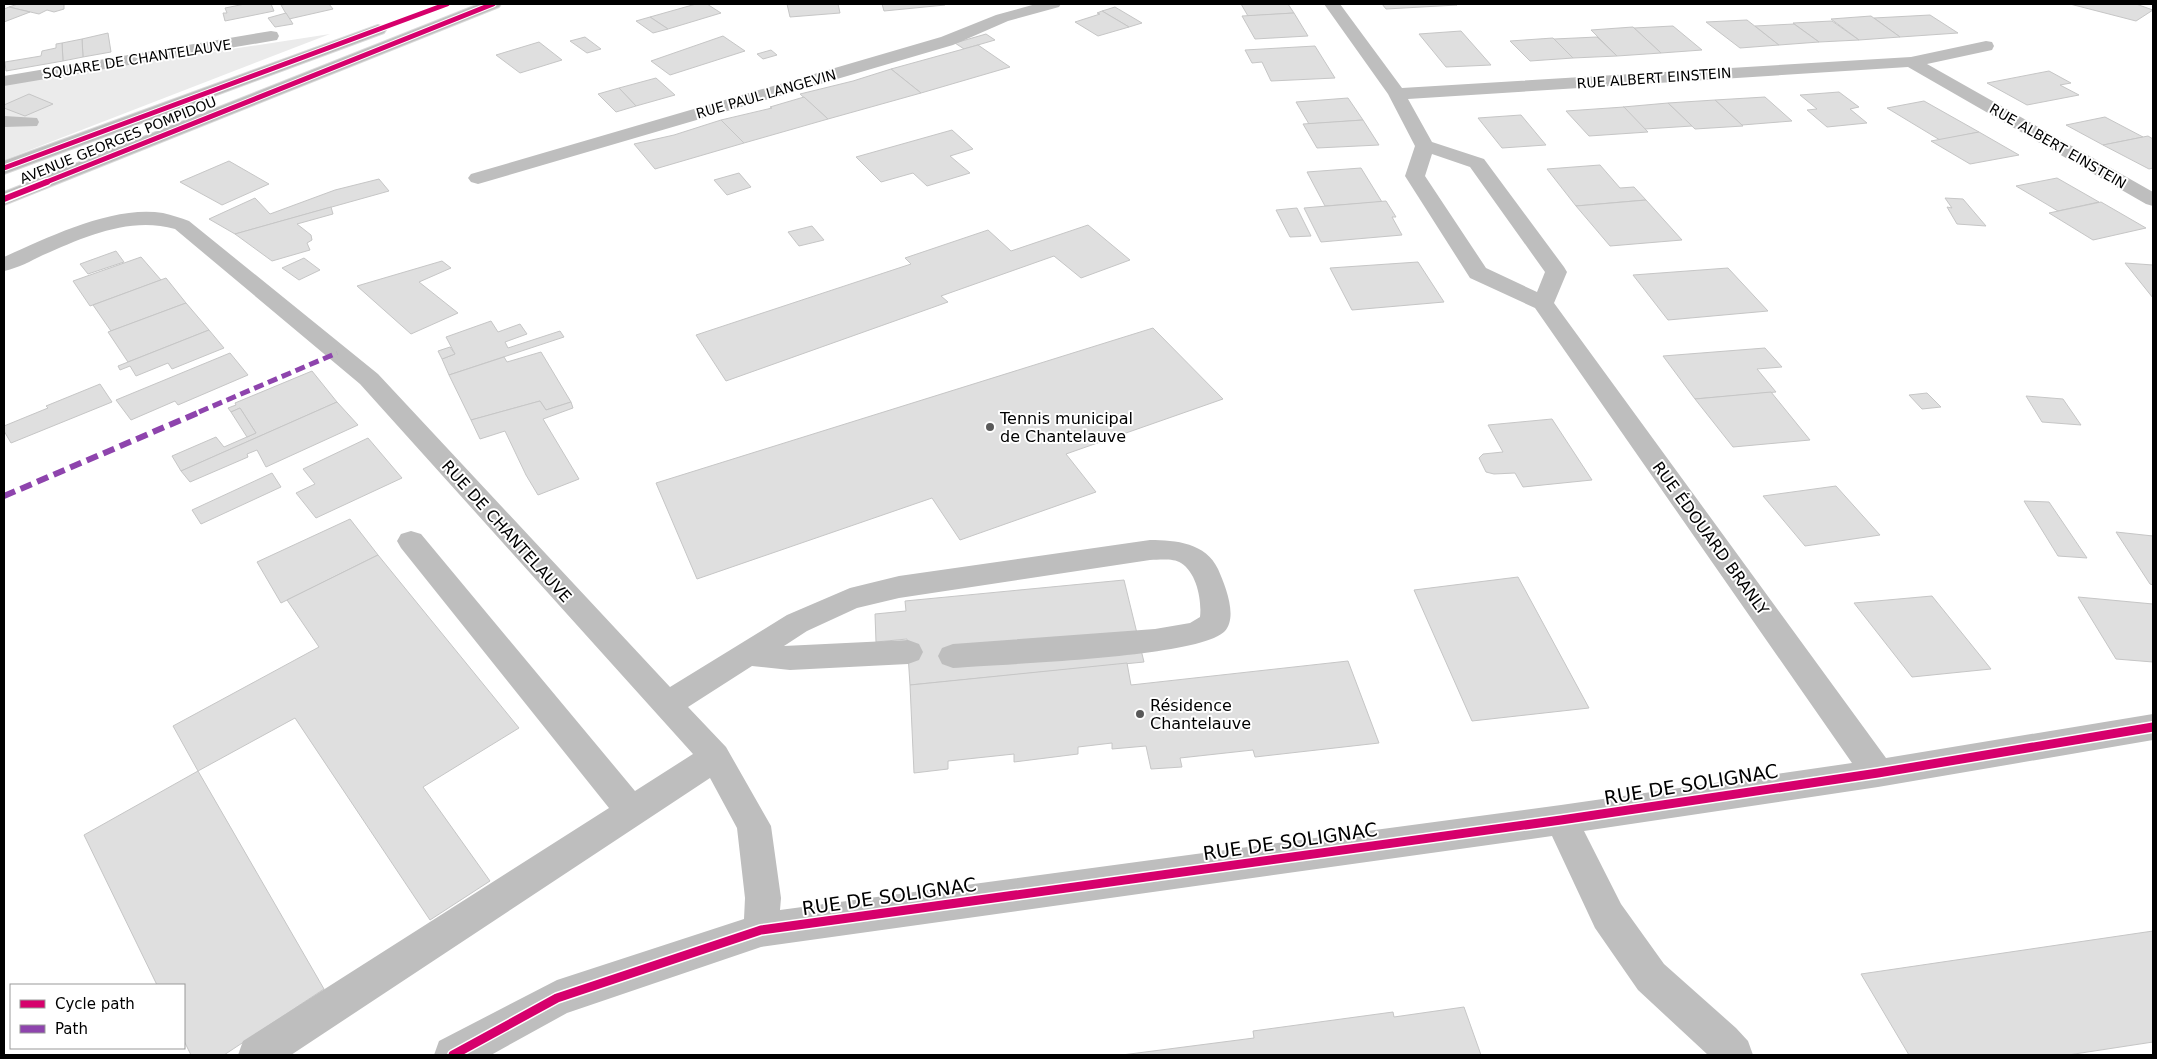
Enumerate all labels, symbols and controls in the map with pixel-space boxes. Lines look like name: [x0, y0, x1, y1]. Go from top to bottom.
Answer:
street label: SQUARE DE CHANTELAUVE: [41, 36, 233, 82]
street label: RUE ALBERT EINSTEIN: [1576, 65, 1732, 91]
street label: RUE PAUL LANGEVIN: [694, 66, 838, 122]
street label: AVENUE GEORGES POMPIDOU: [17, 93, 219, 187]
street label: RUE ALBERT EINSTEIN: [1987, 100, 2129, 192]
place label: Tennis municipal de Chantelauve: [999, 409, 1133, 446]
marker: Tennis municipal de Chantelauve: [984, 421, 996, 433]
street label: RUE DE CHANTELAUVE: [438, 456, 575, 606]
street label: RUE ÉDOUARD BRANLY: [1648, 458, 1773, 619]
place label: Résidence Chantelauve: [1150, 696, 1251, 733]
marker: Résidence Chantelauve: [1134, 708, 1146, 720]
street label: RUE DE SOLIGNAC: [1602, 759, 1780, 809]
street label: RUE DE SOLIGNAC: [1201, 818, 1379, 864]
street label: RUE DE SOLIGNAC: [800, 873, 978, 919]
legend: [10, 984, 185, 1049]
text: Cycle path: [55, 995, 135, 1013]
text: Path: [55, 1020, 88, 1038]

